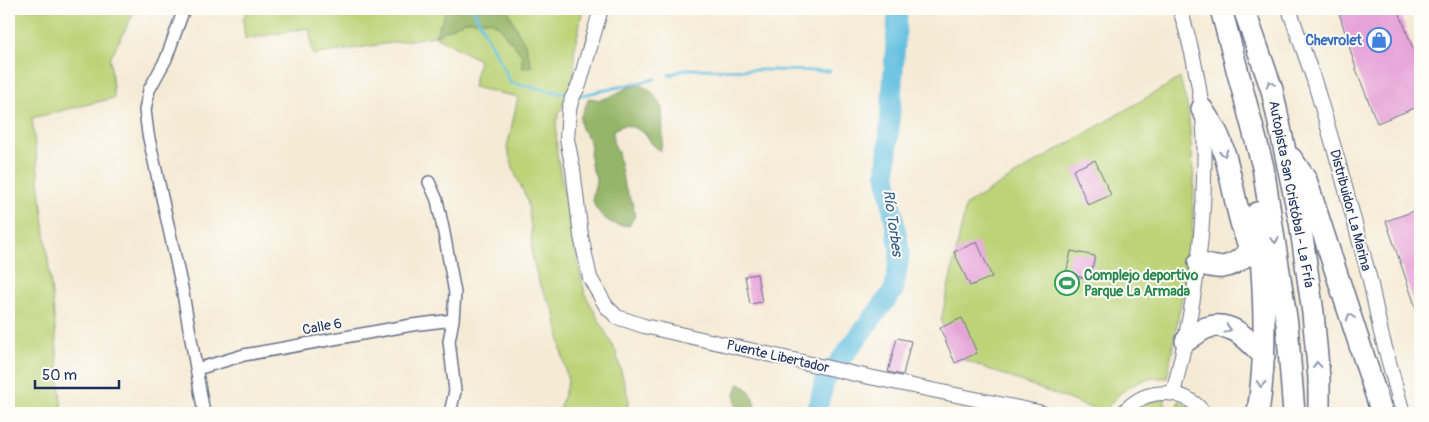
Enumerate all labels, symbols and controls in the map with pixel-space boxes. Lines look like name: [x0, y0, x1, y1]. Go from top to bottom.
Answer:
shop icon: Chevrolet: [1366, 27, 1392, 53]
place label: Chevrolet: [1305, 32, 1362, 49]
one-way arrow: [1266, 80, 1276, 89]
street label: Autopista San Cristóbal - La Fría: [1265, 99, 1318, 289]
one-way arrow: [1218, 148, 1228, 156]
street label: Distribuidor La Marina: [1326, 148, 1375, 273]
water label: Río Torbes: [878, 189, 907, 260]
one-way arrow: [1269, 236, 1279, 244]
place label: Complejo deportivo Parque La Armada: [1084, 267, 1199, 300]
sports icon: Complejo deportivo Parque La Armada: [1054, 270, 1080, 296]
one-way arrow: [1346, 313, 1356, 322]
street label: Calle 6: [301, 315, 343, 338]
one-way arrow: [1223, 323, 1232, 333]
street label: Puente Libertador: [725, 336, 831, 377]
scale bar: [35, 357, 119, 389]
one-way arrow: [1312, 360, 1323, 368]
text: 50 m: [42, 366, 77, 385]
one-way arrow: [1256, 381, 1267, 389]

